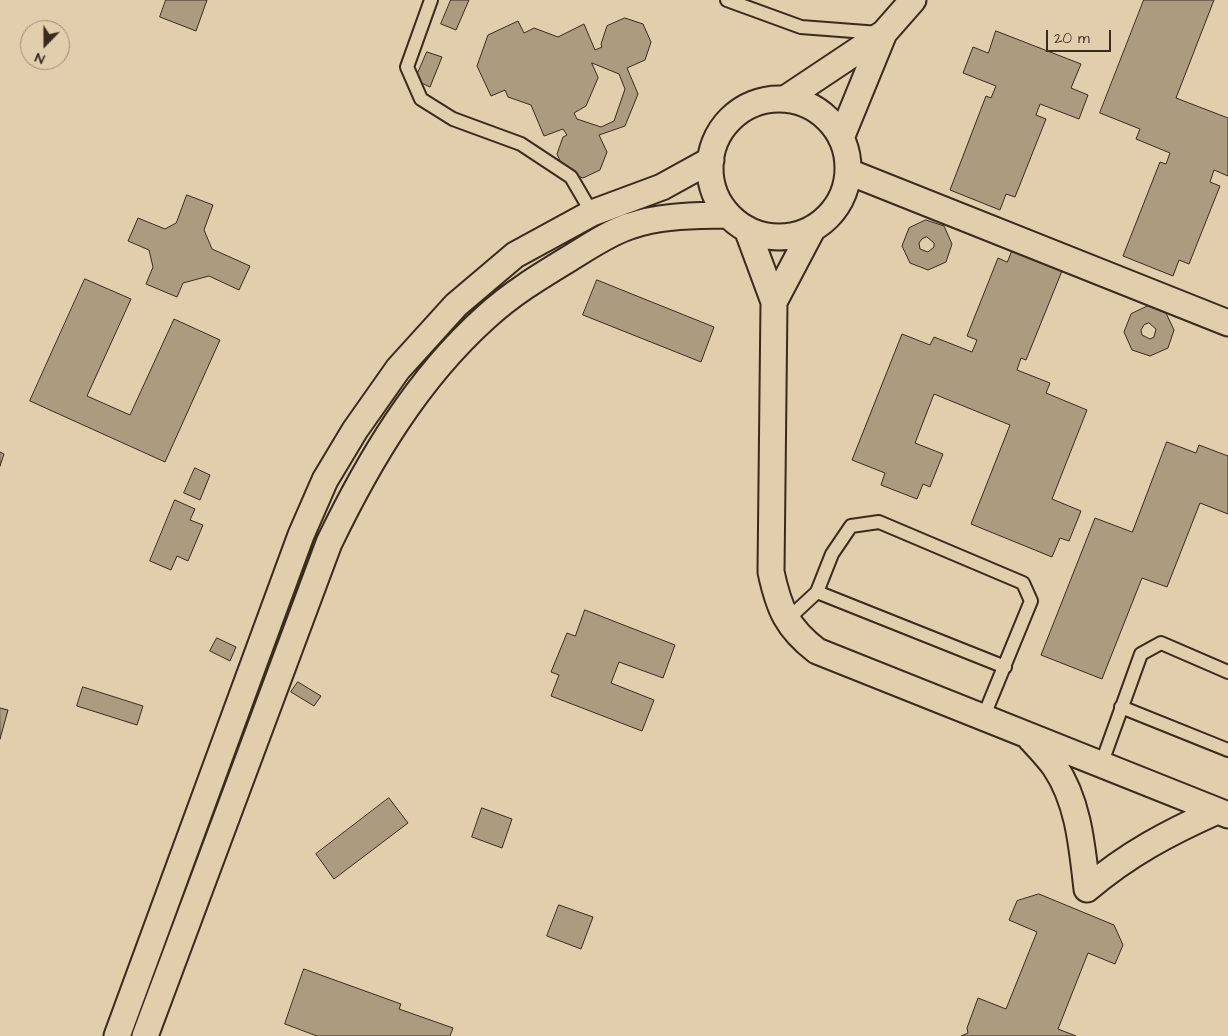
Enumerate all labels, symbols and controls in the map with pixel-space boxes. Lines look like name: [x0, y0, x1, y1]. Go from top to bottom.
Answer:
north arrow: [20, 20, 70, 70]
scale bar: [1048, 20, 1113, 52]
text: 20 m: [1054, 28, 1090, 49]
text: N: [32, 47, 48, 69]

